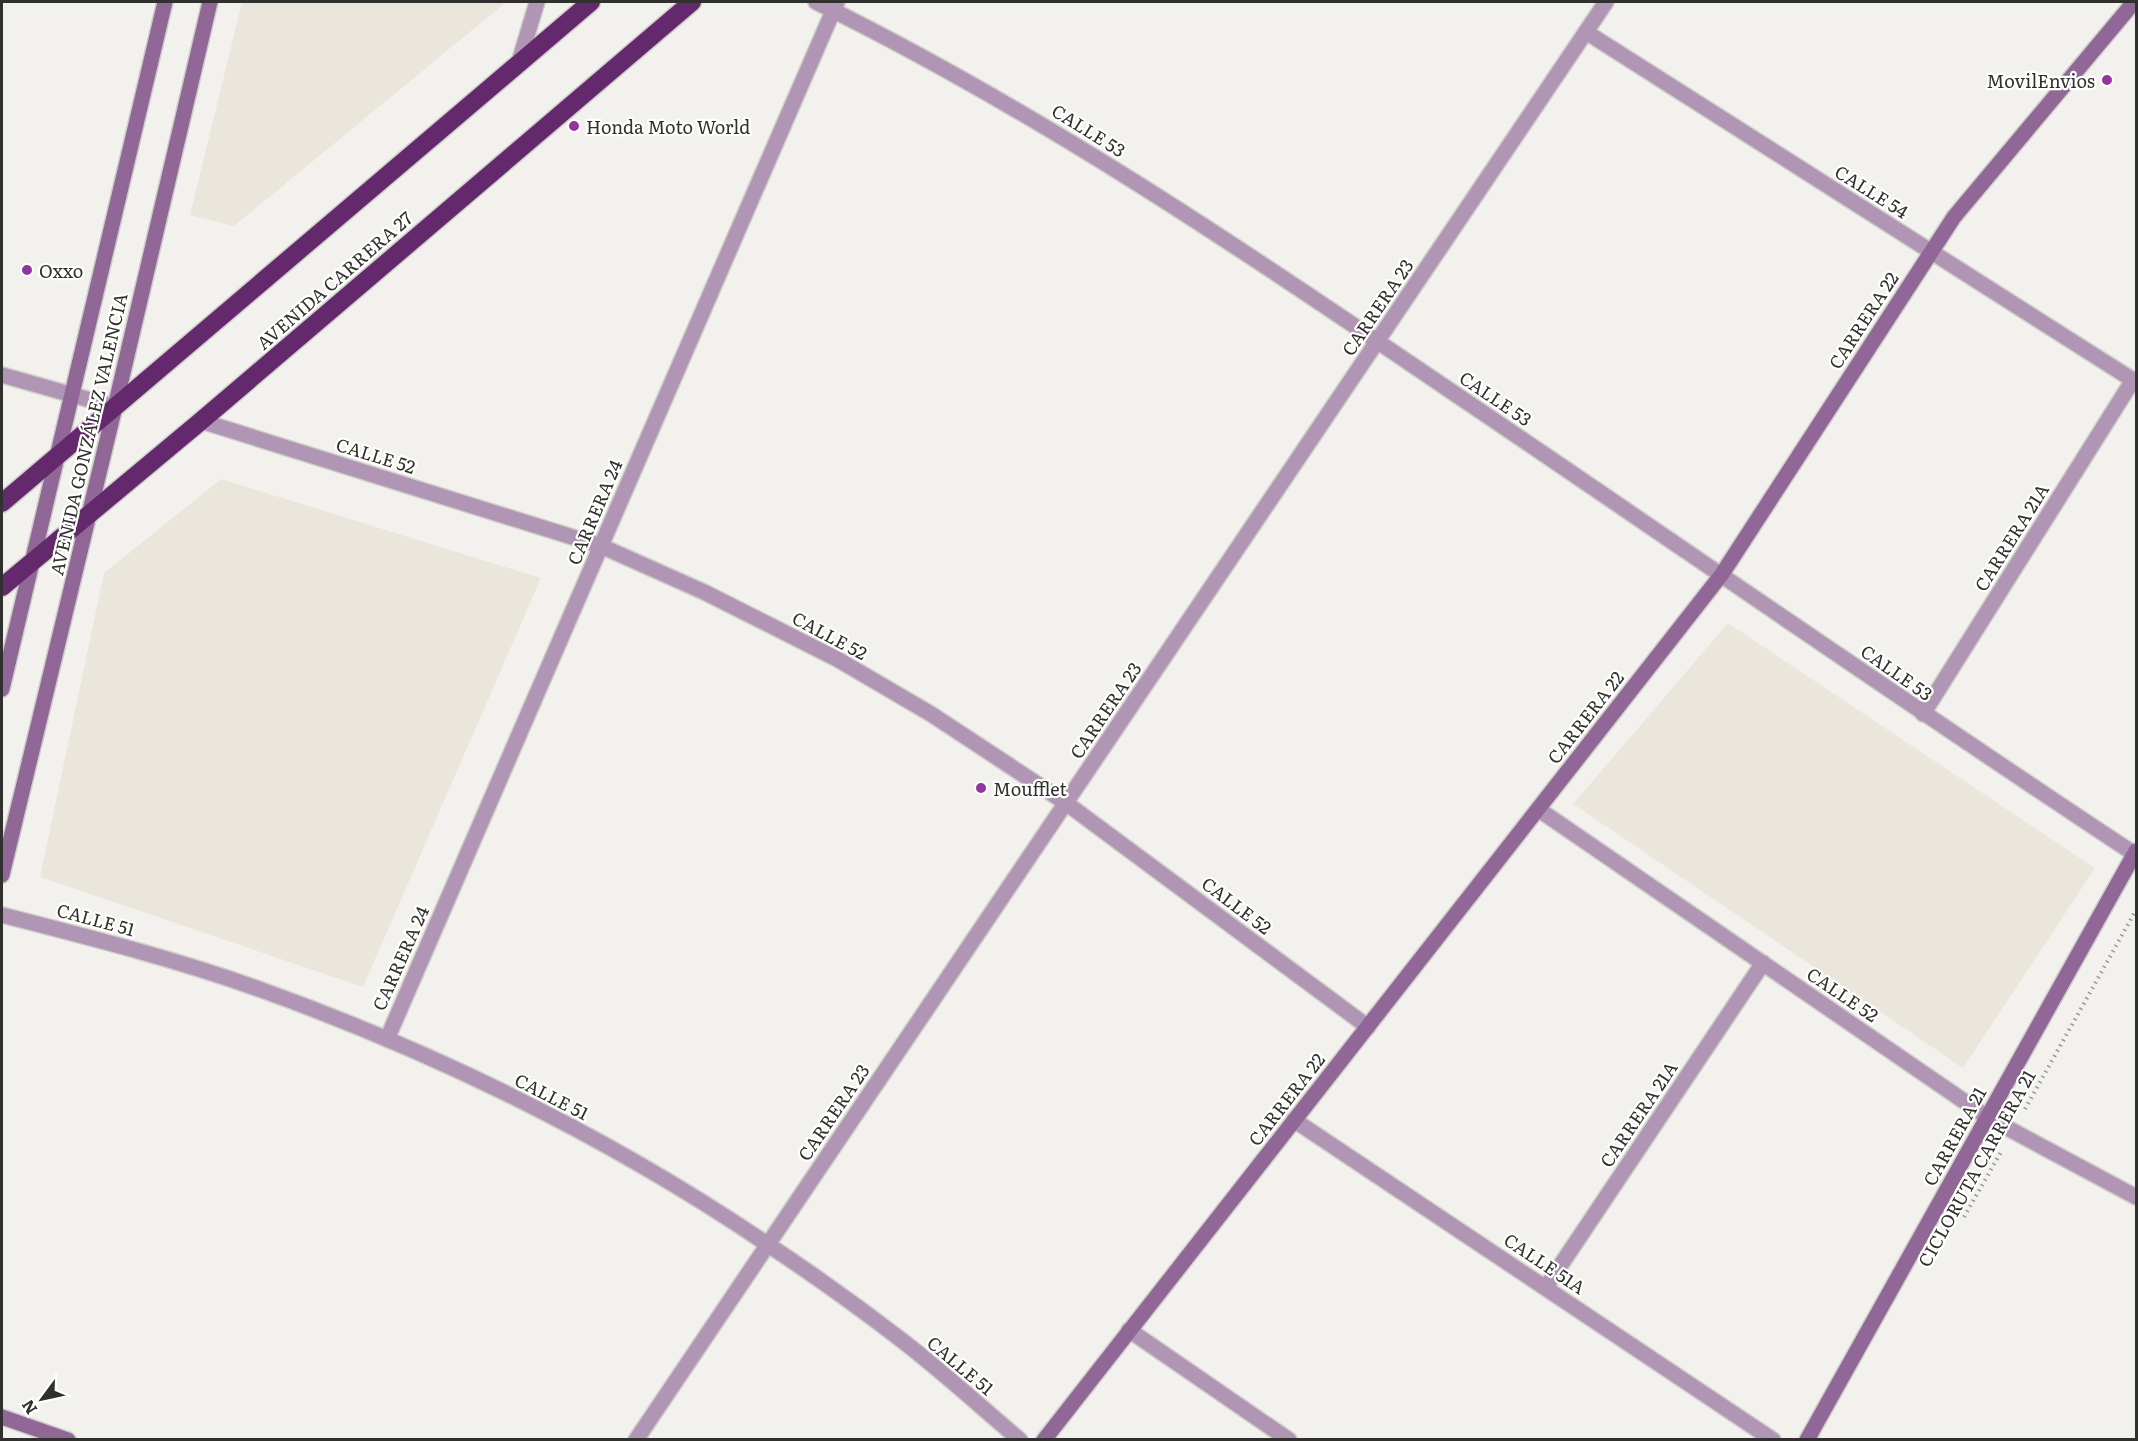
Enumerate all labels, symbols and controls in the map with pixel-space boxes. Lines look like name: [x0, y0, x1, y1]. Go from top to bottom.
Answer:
place label: MovilEnvios: [1987, 67, 2095, 94]
marker: MovilEnvios: [2100, 73, 2114, 87]
street label: CALLE 53: [1047, 97, 1131, 163]
place label: Honda Moto World: [586, 113, 750, 140]
marker: Honda Moto World: [567, 119, 581, 133]
street label: CALLE 54: [1830, 158, 1914, 224]
street label: AVENIDA CARRERA 27: [250, 205, 418, 355]
street label: CARRERA 23: [1335, 253, 1419, 361]
place label: Oxxo: [39, 257, 83, 284]
marker: Oxxo: [20, 263, 34, 277]
street label: CARRERA 22: [1821, 266, 1905, 374]
street label: AVENIDA GONZÁLEZ VALENCIA: [42, 290, 134, 578]
street label: CALLE 53: [1454, 364, 1538, 432]
street label: CALLE 52: [333, 430, 419, 480]
street label: CARRERA 24: [560, 455, 628, 569]
street label: CARRERA 21A: [1967, 478, 2055, 596]
street label: CALLE 52: [788, 604, 872, 666]
street label: CALLE 53: [1856, 637, 1938, 707]
street label: CARRERA 23: [1063, 656, 1147, 764]
street label: CARRERA 22: [1540, 665, 1630, 769]
place label: Moufflet: [993, 775, 1067, 802]
marker: Moufflet: [974, 781, 988, 795]
street label: CALLE 52: [1196, 870, 1278, 940]
street label: CALLE 51: [54, 896, 138, 942]
street label: CARRERA 24: [365, 901, 435, 1015]
street label: CALLE 52: [1802, 960, 1884, 1028]
street label: CARRERA 22: [1241, 1047, 1331, 1151]
street label: CARRERA 21A: [1593, 1056, 1683, 1172]
street label: CARRERA 23: [791, 1058, 875, 1166]
street label: CICLORUTA CARRERA 21: [1910, 1065, 2042, 1271]
street label: CALLE 51: [510, 1066, 594, 1126]
street label: CARRERA 21: [1916, 1082, 1992, 1190]
street label: CALLE 51A: [1499, 1226, 1591, 1300]
street label: CALLE 51: [922, 1329, 1000, 1401]
north arrow: [12, 1369, 72, 1429]
text: N: [15, 1396, 42, 1420]

